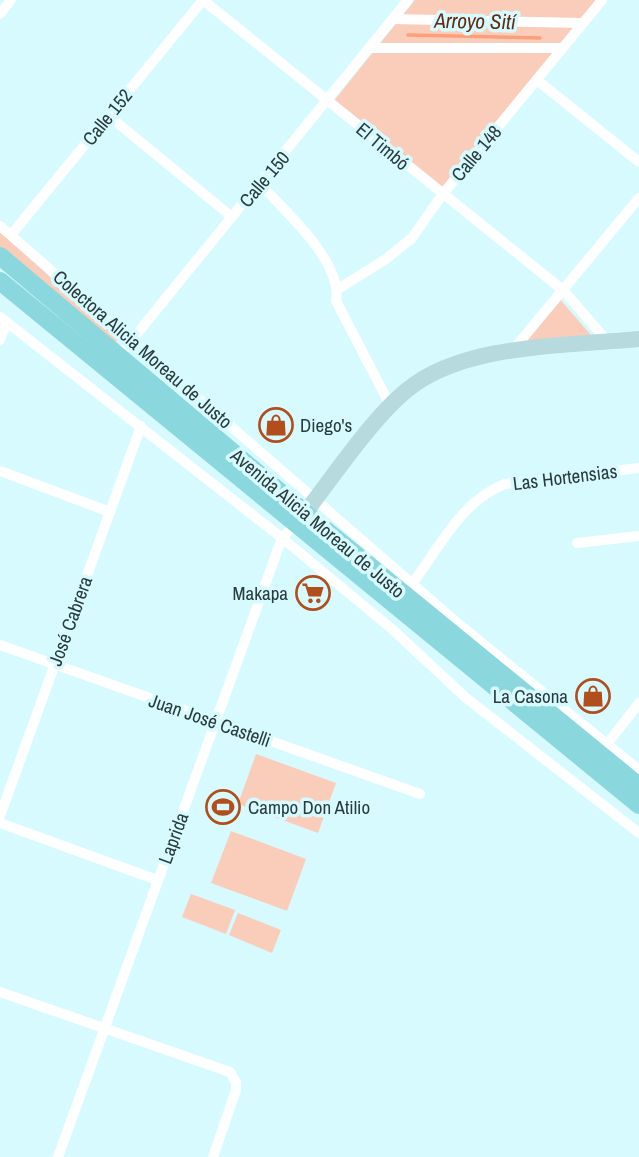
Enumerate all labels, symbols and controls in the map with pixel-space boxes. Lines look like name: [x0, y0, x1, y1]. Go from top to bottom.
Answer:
water label: Arroyo Sití: [433, 6, 518, 36]
street label: Calle 152: [76, 83, 138, 151]
street label: El Timbó: [351, 116, 415, 176]
street label: Calle 148: [445, 119, 507, 187]
street label: Calle 150: [233, 145, 295, 213]
street label: Colectora Alicia Moreau de Justo: [48, 264, 238, 434]
shop icon: Diego's: [257, 406, 295, 444]
place label: Diego's: [300, 412, 353, 438]
street label: Avenida Alicia Moreau de Justo: [225, 442, 411, 604]
street label: Las Hortensias: [511, 458, 619, 496]
street label: José Cabrera: [42, 572, 98, 669]
supermarket icon: Makapa: [294, 574, 332, 612]
place label: Makapa: [233, 580, 288, 606]
shop icon: La Casona: [574, 677, 612, 715]
place label: La Casona: [493, 683, 568, 709]
street label: Juan José Castelli: [146, 687, 274, 753]
sports icon: Campo Don Atilio: [204, 788, 242, 826]
place label: Campo Don Atilio: [248, 794, 370, 820]
street label: Laprida: [152, 808, 194, 867]

